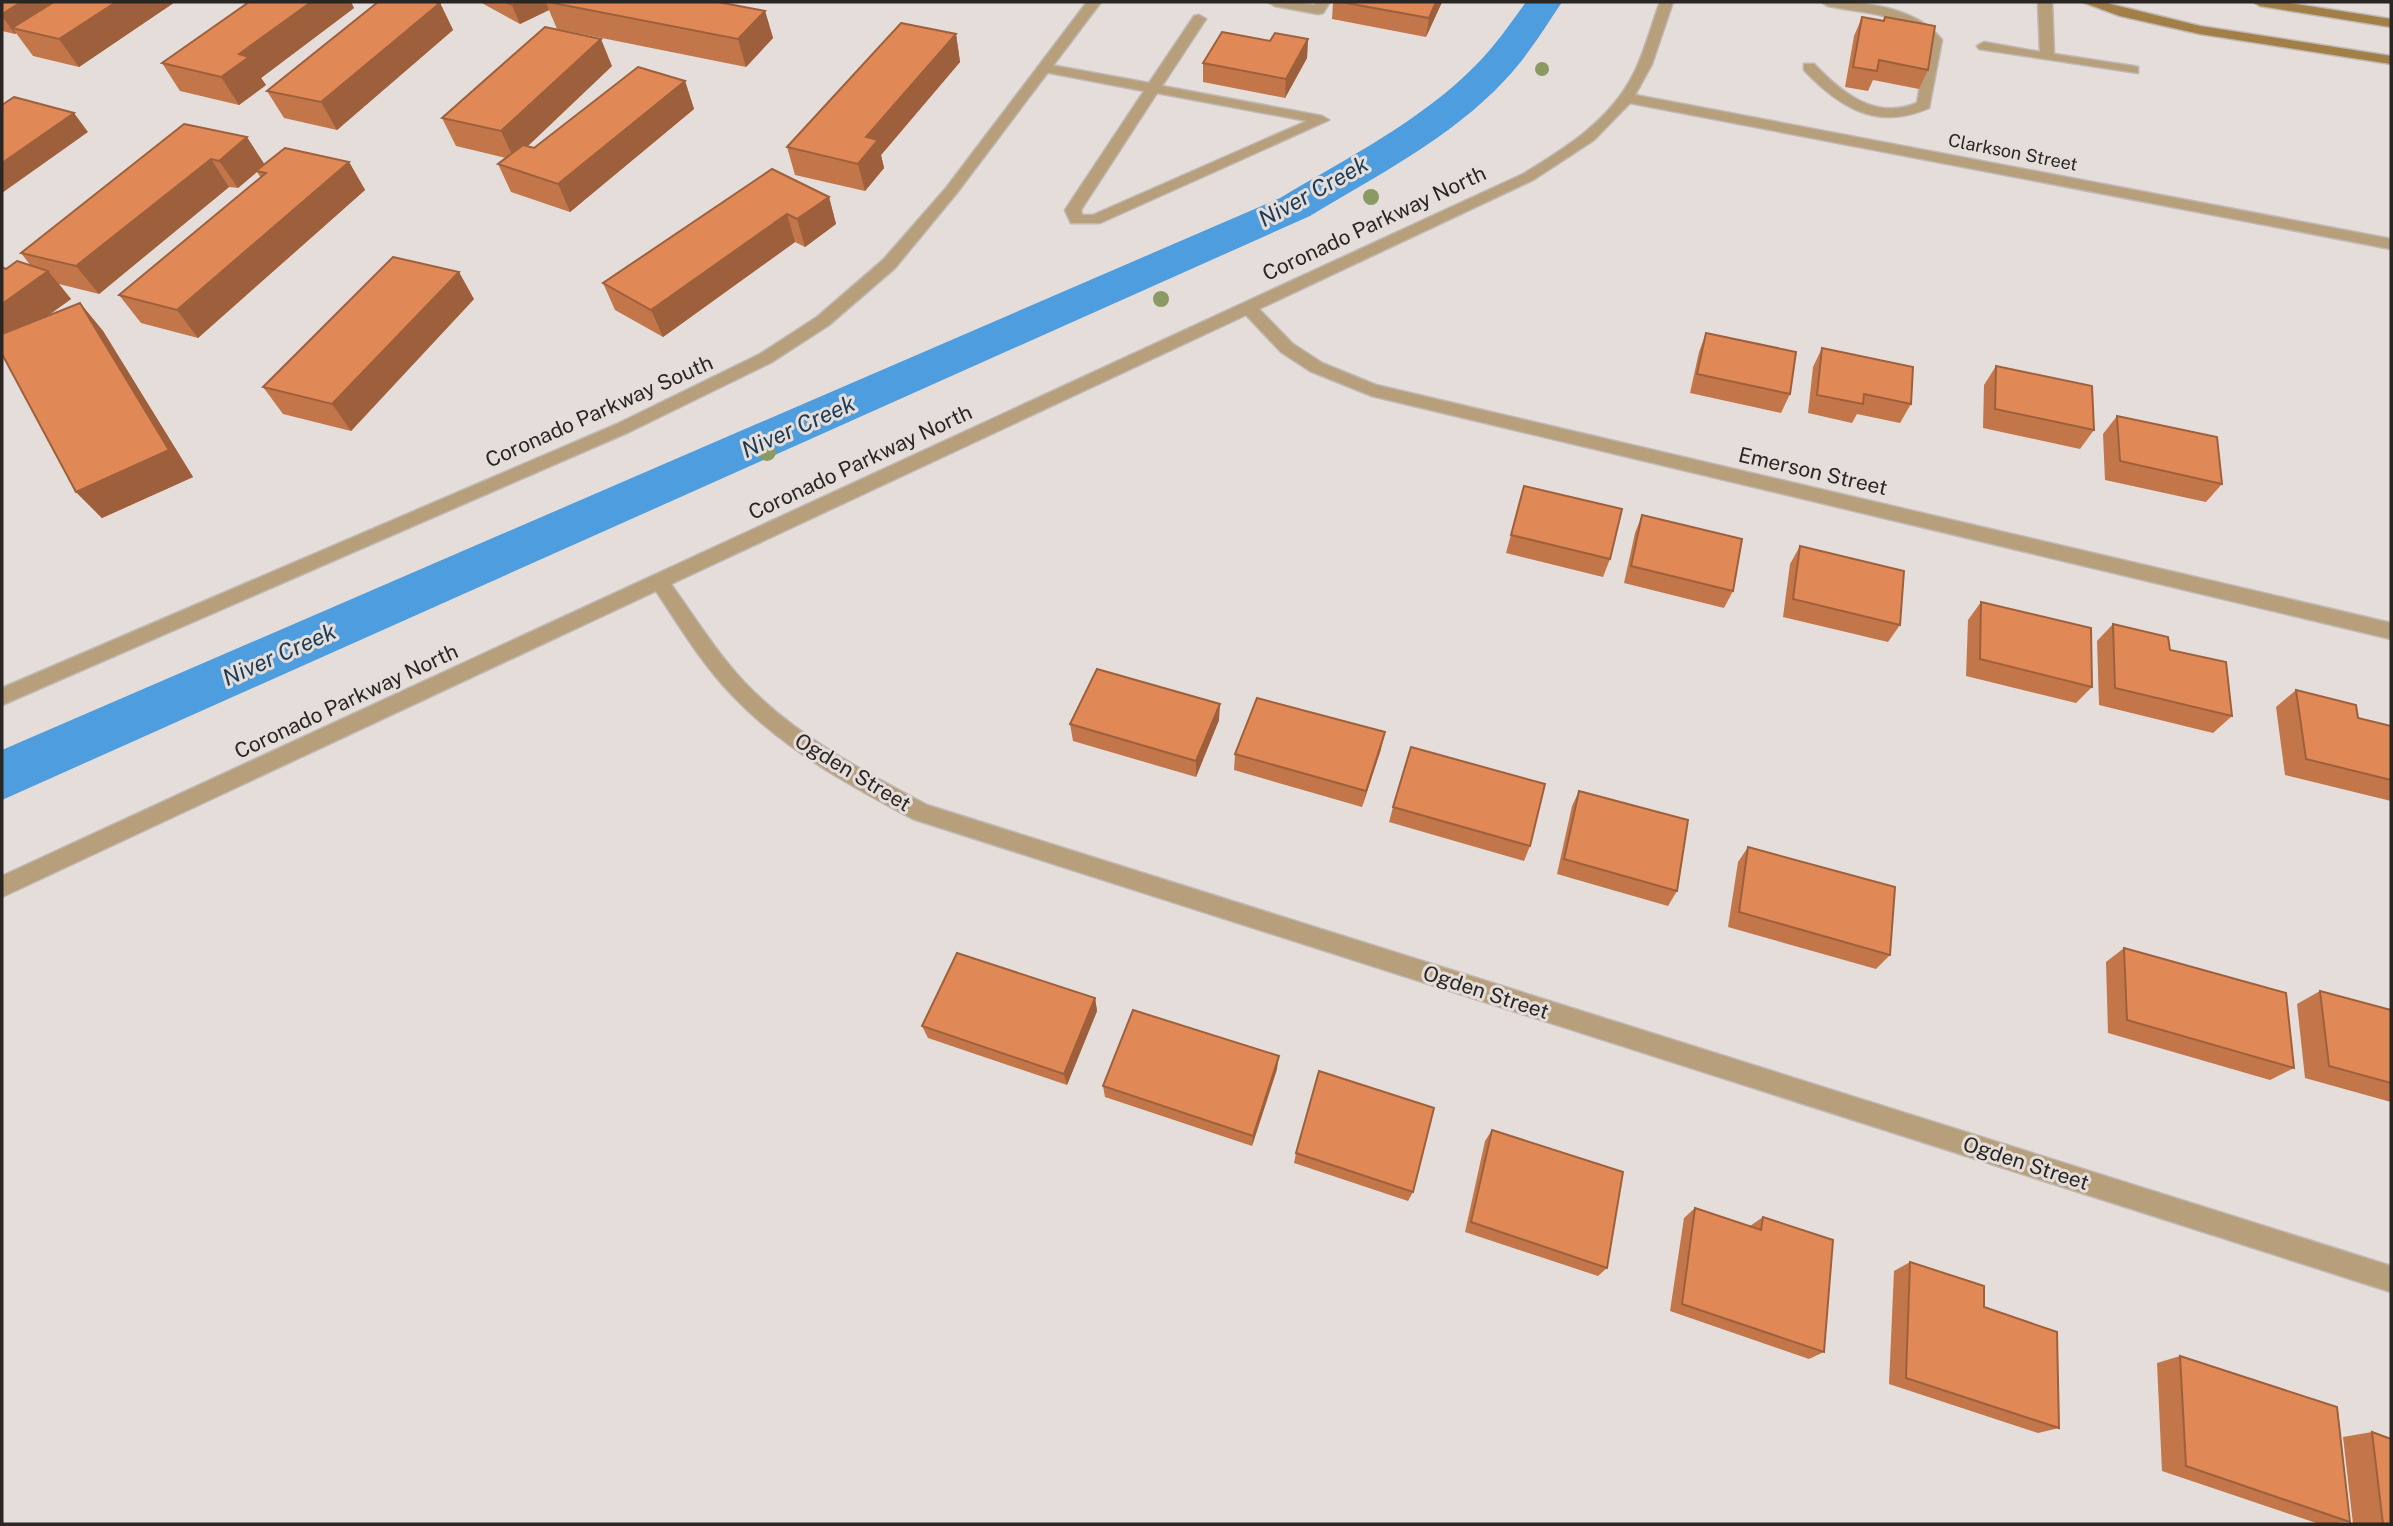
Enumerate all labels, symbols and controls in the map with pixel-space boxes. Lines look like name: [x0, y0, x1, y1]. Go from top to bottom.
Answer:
street label: Clarkson Street: [1947, 129, 2079, 175]
water label: Niver Creek: [1253, 150, 1373, 232]
street label: Coronado Parkway North: [1258, 160, 1490, 286]
street label: Coronado Parkway South: [481, 349, 717, 473]
water label: Niver Creek: [737, 389, 859, 463]
street label: Coronado Parkway North: [744, 399, 976, 525]
street label: Emerson Street: [1736, 442, 1890, 500]
water label: Niver Creek: [218, 617, 340, 691]
street label: Coronado Parkway North: [230, 638, 462, 764]
street label: Ogden Street: [790, 728, 916, 816]
street label: Ogden Street: [1420, 960, 1552, 1024]
street label: Ogden Street: [1960, 1131, 2092, 1195]

